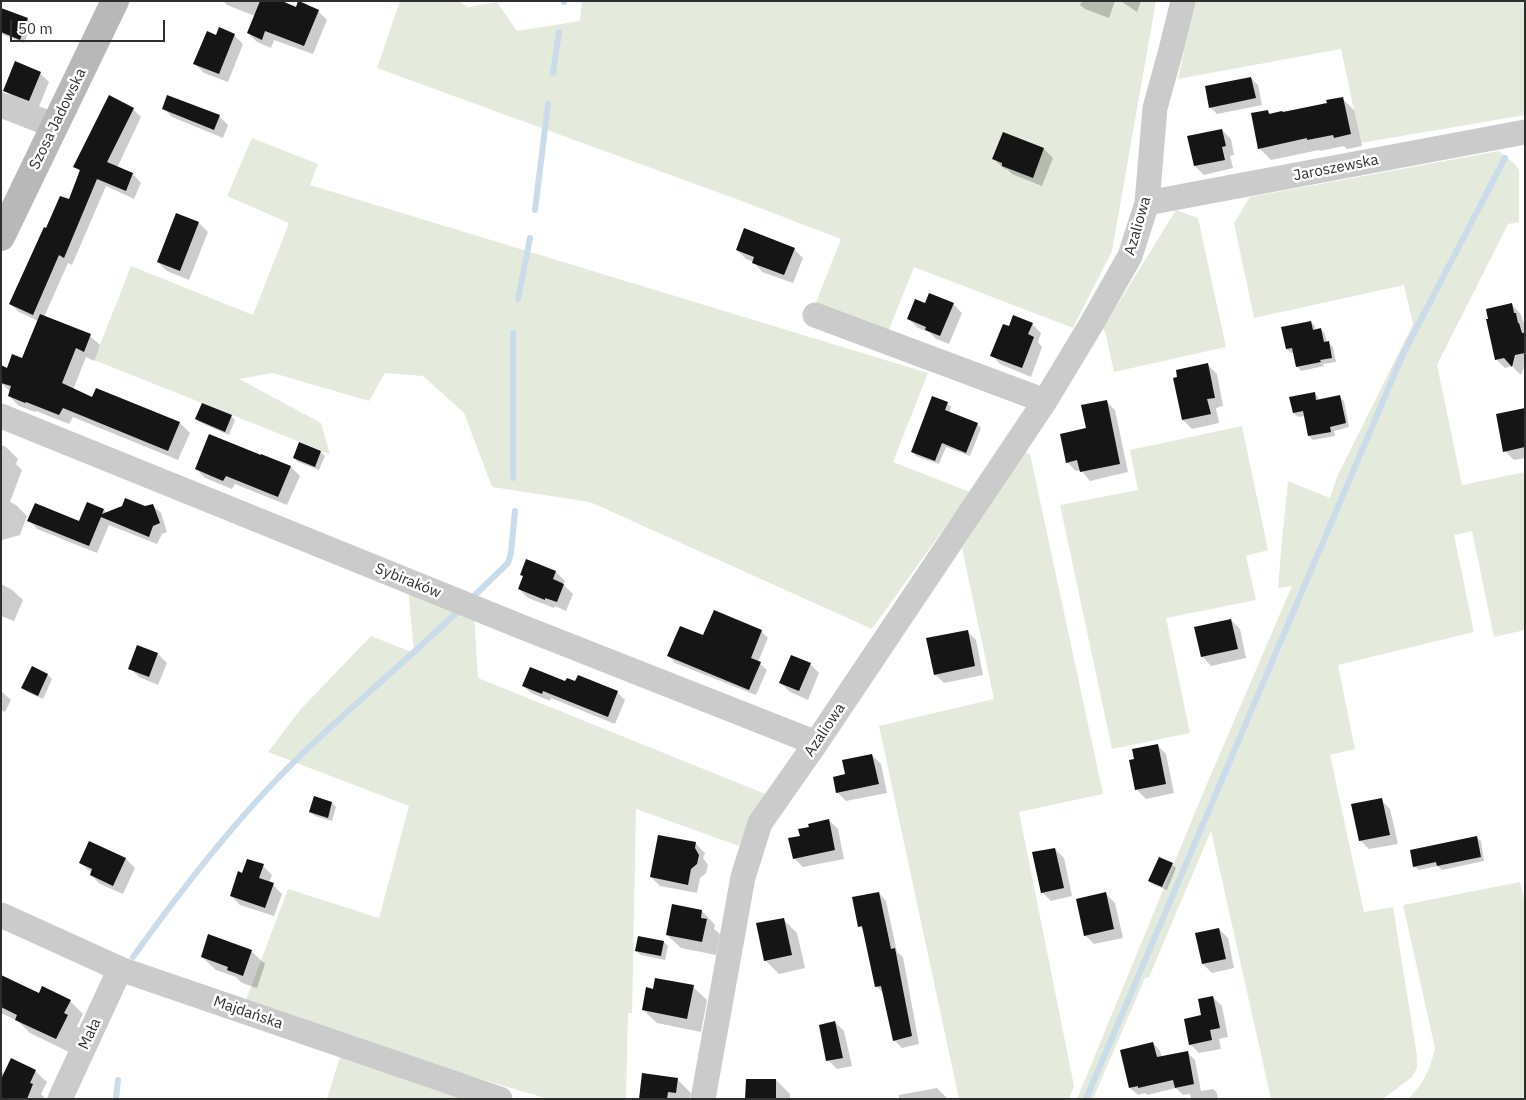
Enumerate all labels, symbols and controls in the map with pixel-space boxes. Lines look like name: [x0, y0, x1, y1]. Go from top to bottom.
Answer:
scale bar: [12, 10, 168, 42]
text: 50 m: [18, 19, 53, 38]
street label: Szosa Jadowska: [26, 66, 90, 172]
street label: Jaroszewska: [1292, 151, 1380, 185]
street label: Azaliowa: [1121, 195, 1155, 257]
street label: Sybiraków: [372, 560, 444, 602]
street label: Azaliowa: [801, 700, 849, 760]
street label: Majdańska: [211, 993, 285, 1033]
street label: Mała: [75, 1016, 105, 1052]

